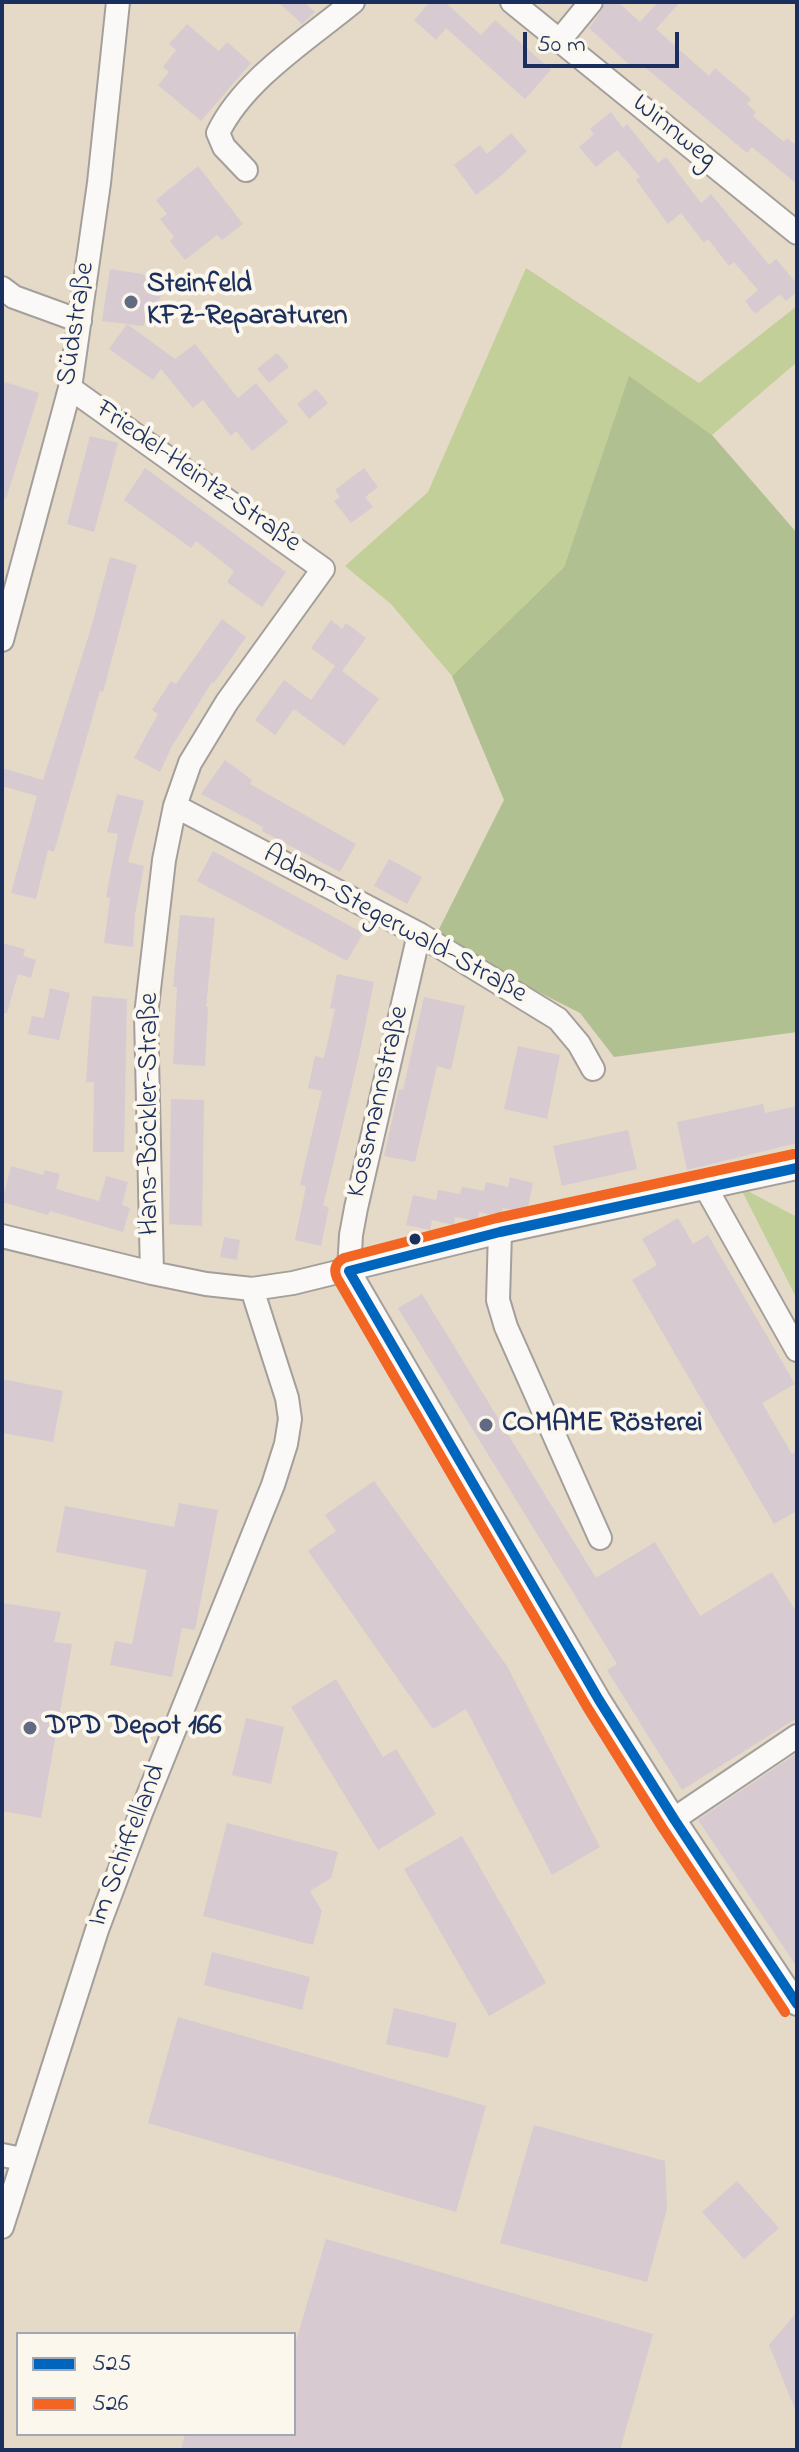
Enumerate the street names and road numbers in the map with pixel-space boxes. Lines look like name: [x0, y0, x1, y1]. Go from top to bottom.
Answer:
street label: Winnweg: [624, 89, 722, 177]
street label: Südstraße: [52, 260, 104, 388]
street label: Friedel-Heintz-Straße: [88, 394, 306, 562]
street label: Adam-Stegerwald-Straße: [256, 839, 532, 1013]
street label: Hans-Böckler-Straße: [134, 993, 168, 1235]
street label: Kossmannstraße: [342, 1003, 418, 1201]
street label: Im Schiffelland: [83, 1760, 175, 1932]

